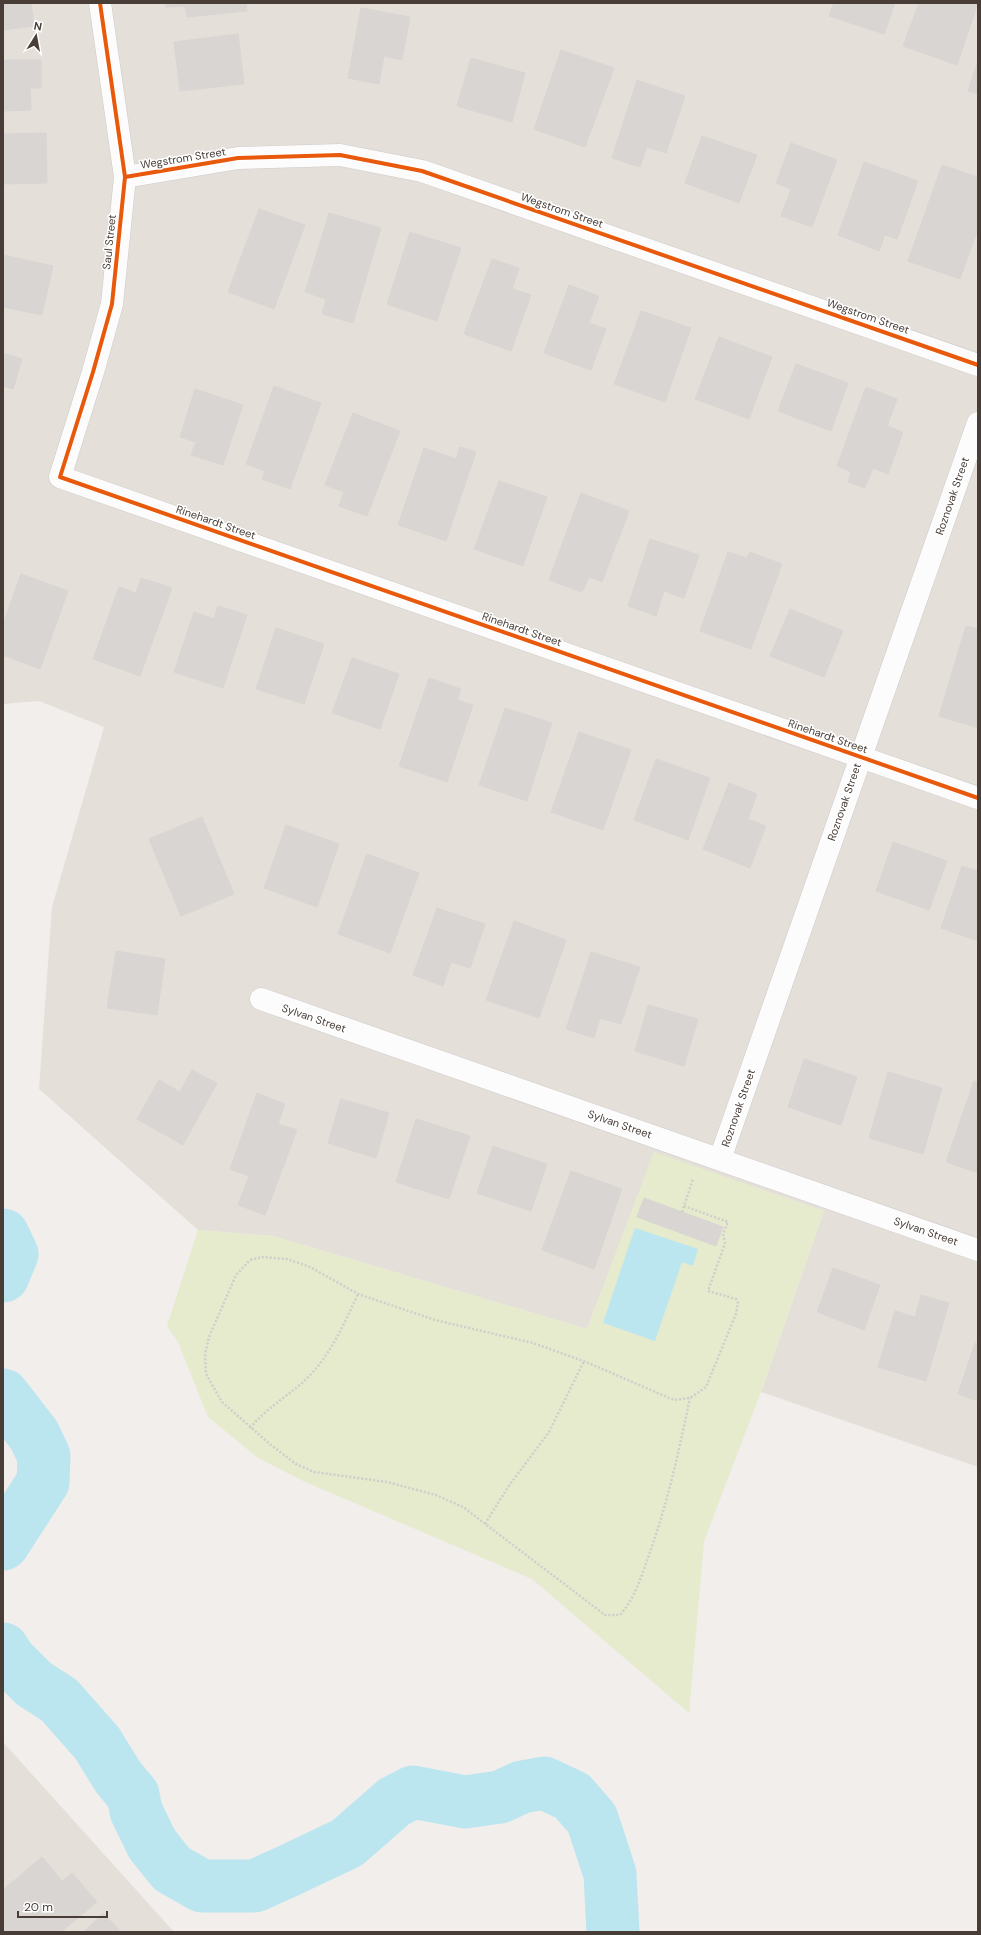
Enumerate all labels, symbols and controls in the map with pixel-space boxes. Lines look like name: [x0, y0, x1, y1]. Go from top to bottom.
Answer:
north arrow: [16, 16, 56, 56]
text: N: [33, 19, 43, 34]
street label: Wegstrom Street: [139, 144, 227, 172]
street label: Wegstrom Street: [519, 189, 605, 231]
street label: Saul Street: [99, 214, 119, 270]
street label: Wegstrom Street: [825, 295, 911, 337]
street label: Roznovak Street: [932, 455, 972, 537]
street label: Rinehardt Street: [174, 502, 258, 542]
street label: Rinehardt Street: [480, 609, 564, 649]
street label: Rinehardt Street: [786, 716, 870, 756]
street label: Roznovak Street: [824, 761, 864, 843]
street label: Sylvan Street: [280, 1000, 348, 1036]
street label: Roznovak Street: [718, 1067, 758, 1149]
street label: Sylvan Street: [586, 1106, 654, 1142]
street label: Sylvan Street: [892, 1213, 960, 1249]
scale bar: [18, 1893, 107, 1919]
text: 20 m: [24, 1899, 53, 1915]

